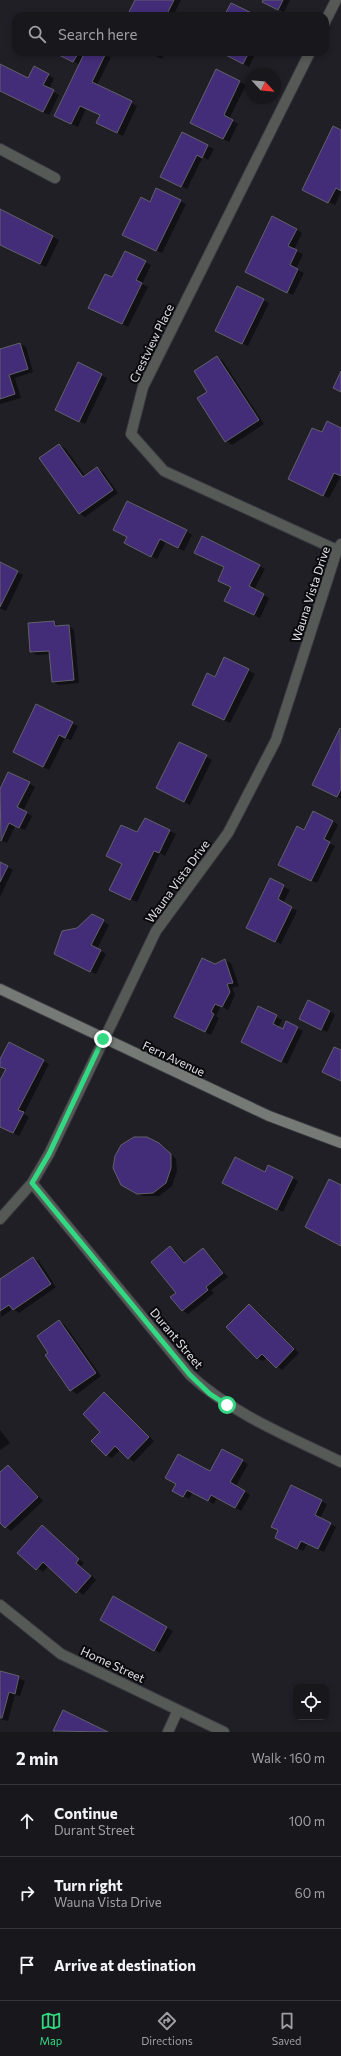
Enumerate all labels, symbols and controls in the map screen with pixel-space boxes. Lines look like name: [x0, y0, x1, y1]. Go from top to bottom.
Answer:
search box: [12, 12, 329, 56]
icon: search: [26, 23, 48, 45]
text: Search here: [58, 25, 137, 43]
north arrow: [245, 68, 281, 104]
street label: Crestview Place: [126, 301, 176, 385]
street label: Wauna Vista Drive: [288, 545, 332, 643]
street label: Wauna Vista Drive: [142, 837, 212, 925]
route end: [94, 1030, 112, 1048]
street label: Fern Avenue: [141, 1038, 207, 1078]
street label: Durant Street: [148, 1305, 206, 1371]
route start: [218, 1396, 236, 1414]
street label: Home Street: [79, 1643, 147, 1685]
map controls: [293, 1684, 329, 1720]
button: locate: [293, 1684, 329, 1720]
text: 2 min: [16, 1748, 58, 1769]
text: Walk · 160 m: [251, 1750, 325, 1766]
text: Continue: [54, 1804, 118, 1822]
icon: ahead: [16, 1810, 38, 1832]
text: 100 m: [289, 1813, 325, 1829]
text: Durant Street: [54, 1822, 135, 1838]
text: Turn right: [54, 1876, 123, 1894]
icon: right: [16, 1882, 38, 1904]
text: 60 m: [295, 1885, 325, 1901]
text: Wauna Vista Drive: [54, 1894, 162, 1910]
icon: arrive: [16, 1954, 38, 1976]
text: Arrive at destination: [54, 1956, 196, 1974]
tab: Map: [40, 2010, 62, 2047]
tab: Directions: [141, 2010, 193, 2047]
tab: Saved: [272, 2010, 301, 2047]

